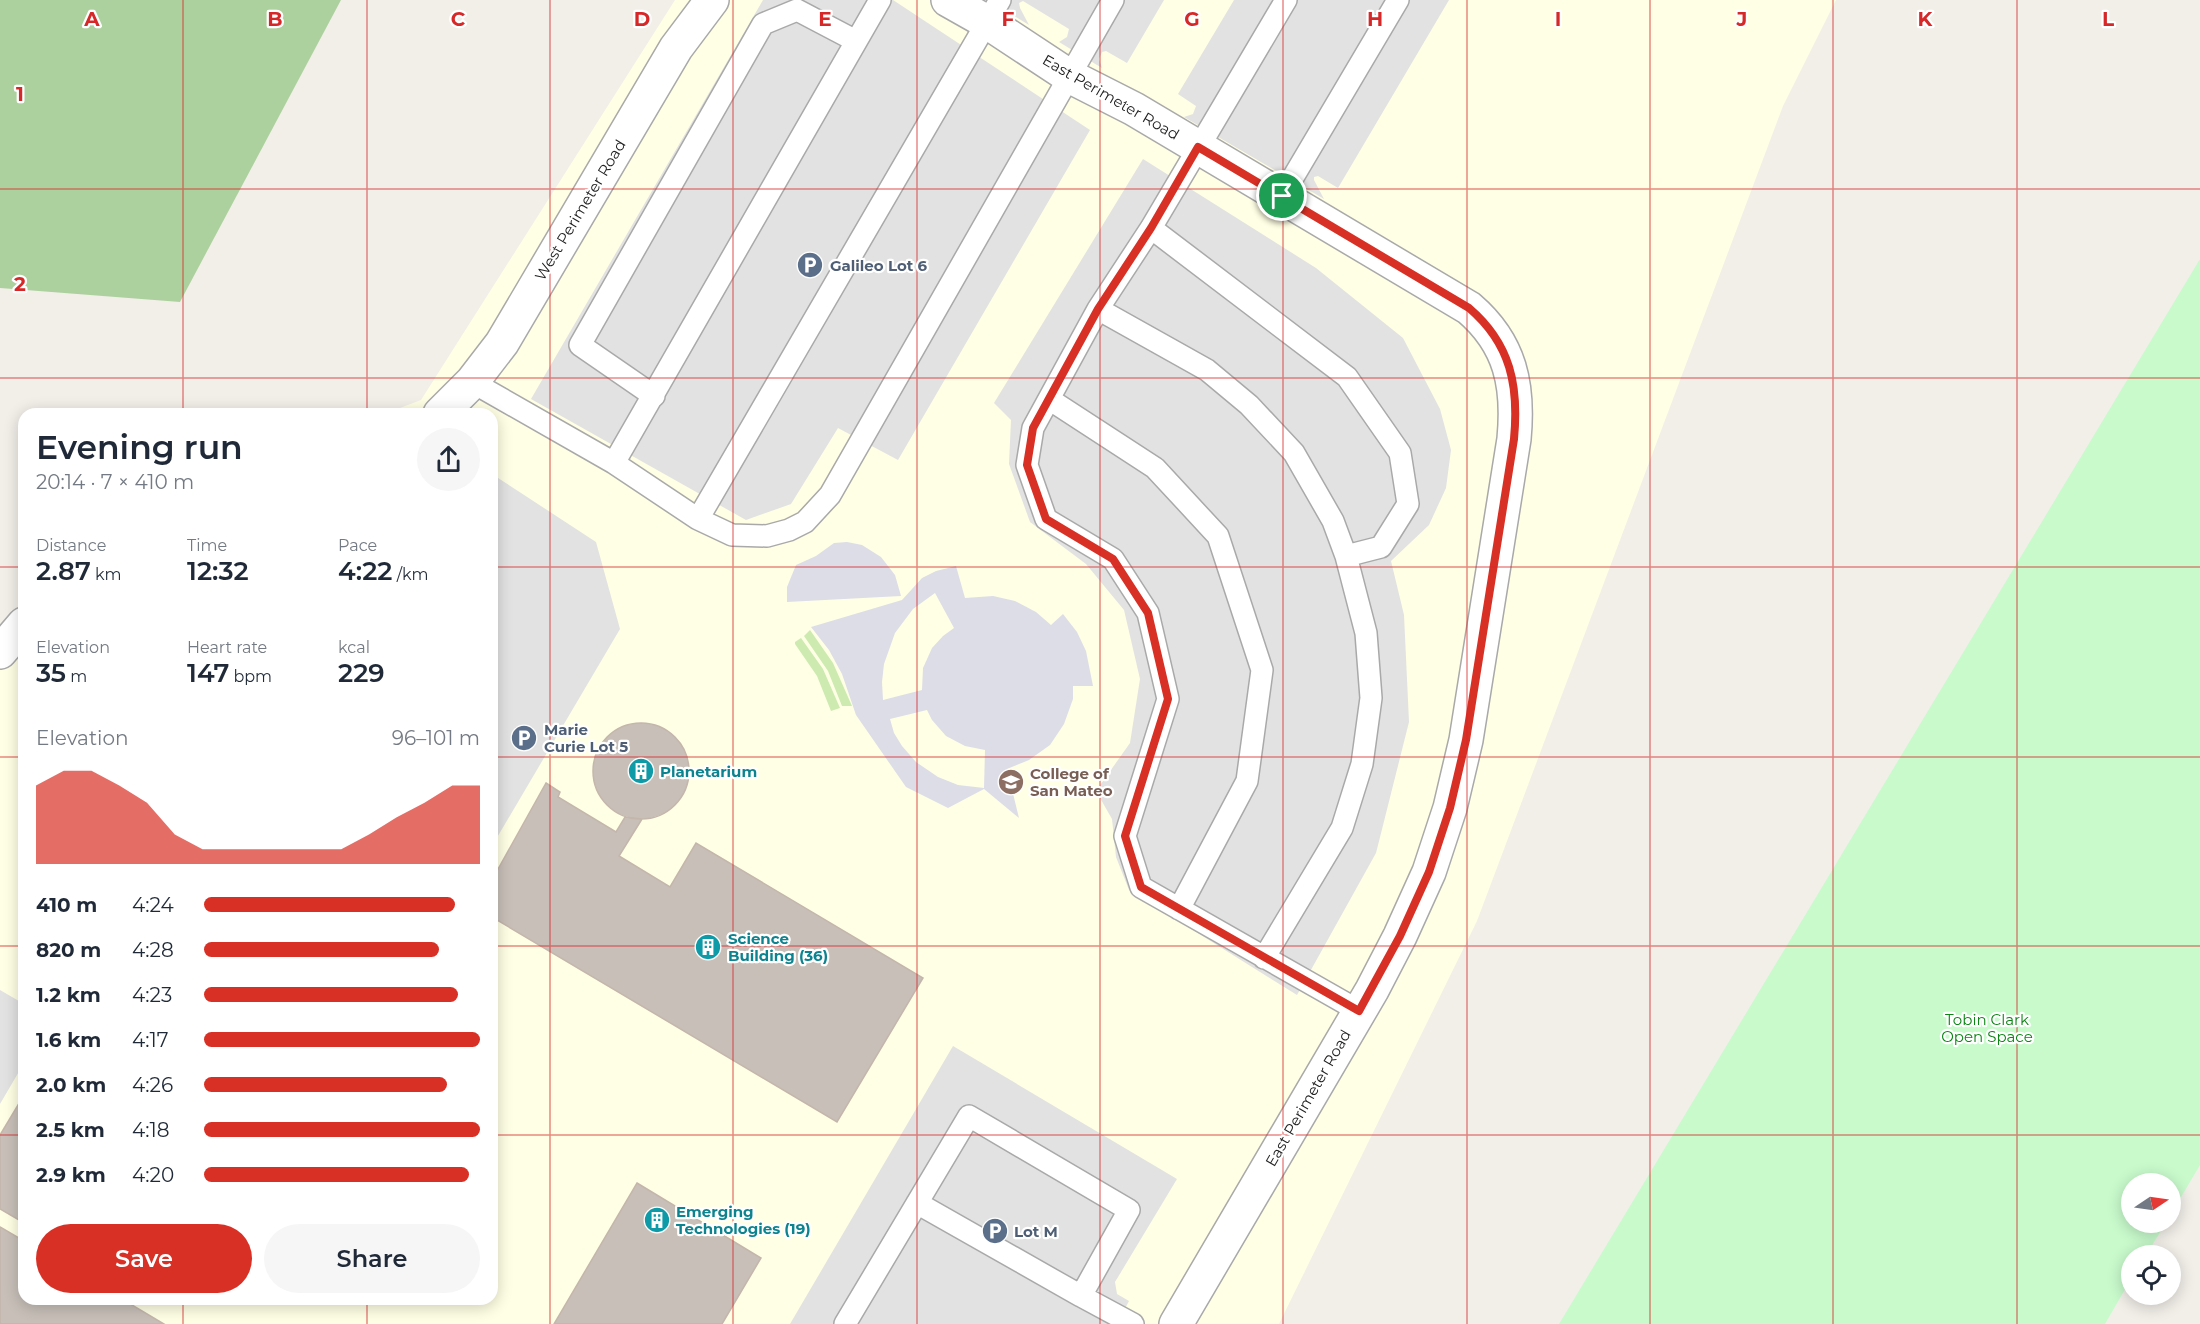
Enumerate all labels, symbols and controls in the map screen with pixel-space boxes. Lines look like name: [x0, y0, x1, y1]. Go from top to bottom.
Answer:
text: A: [83, 7, 100, 31]
text: B: [267, 7, 283, 31]
text: C: [451, 7, 466, 31]
text: D: [634, 7, 650, 31]
text: E: [818, 7, 832, 31]
text: F: [1002, 7, 1015, 31]
text: G: [1184, 7, 1200, 31]
text: H: [1367, 7, 1383, 31]
text: I: [1555, 7, 1561, 31]
text: J: [1736, 7, 1747, 31]
text: K: [1918, 7, 1934, 31]
text: L: [2102, 7, 2114, 31]
street label: East Perimeter Road: [1039, 50, 1183, 144]
text: 1: [16, 82, 24, 106]
street label: West Perimeter Road: [530, 136, 630, 284]
pin: [1256, 170, 1307, 221]
icon: arrive: [1265, 179, 1298, 212]
parking icon: Galileo Lot 6: [795, 250, 825, 280]
place label: Galileo Lot 6: [830, 256, 928, 275]
text: 2: [14, 272, 26, 296]
text: Evening run: [36, 427, 243, 467]
button: share: [417, 428, 480, 491]
text: 20:14 · 7 × 410 m: [36, 470, 194, 494]
text: Distance: [36, 536, 106, 555]
text: Time: [187, 536, 227, 555]
text: Pace: [338, 536, 377, 555]
text: 2.87: [36, 555, 91, 587]
text: 12:32: [187, 555, 249, 587]
text: 4:22: [338, 555, 392, 587]
text: km: [91, 565, 121, 584]
text: /km: [392, 565, 429, 584]
text: Elevation: [36, 638, 110, 657]
text: Heart rate: [187, 638, 267, 657]
text: kcal: [338, 638, 370, 657]
text: 35: [36, 657, 66, 689]
text: 147: [187, 657, 229, 689]
text: 229: [338, 657, 385, 689]
text: m: [66, 667, 87, 686]
text: bpm: [229, 667, 272, 686]
place label: Marie Curie Lot 5: [544, 720, 628, 756]
parking icon: Marie Curie Lot 5: [509, 723, 539, 753]
text: Elevation: [36, 726, 128, 750]
text: 96–101 m: [392, 726, 480, 750]
building icon: Planetarium: [626, 756, 656, 786]
place label: Planetarium: [660, 762, 757, 781]
place label: College of San Mateo: [1030, 764, 1113, 800]
school or university icon: College of San Mateo: [996, 767, 1026, 797]
text: 410 m: [36, 893, 97, 917]
text: 4:24: [132, 893, 174, 917]
place label: Science Building (36): [728, 929, 828, 965]
building icon: Science Building (36): [693, 932, 723, 962]
text: 820 m: [36, 938, 101, 962]
text: 4:28: [132, 938, 174, 962]
text: 1.2 km: [36, 983, 101, 1007]
text: 4:23: [132, 983, 172, 1007]
park label: Tobin Clark Open Space: [1941, 1010, 2033, 1046]
street label: East Perimeter Road: [1261, 1026, 1355, 1170]
text: 1.6 km: [36, 1028, 101, 1052]
text: 4:17: [132, 1028, 169, 1052]
text: 2.0 km: [36, 1073, 106, 1097]
text: 4:26: [132, 1073, 173, 1097]
text: 2.5 km: [36, 1118, 105, 1142]
text: 4:18: [132, 1118, 170, 1142]
text: 2.9 km: [36, 1163, 106, 1187]
text: 4:20: [132, 1163, 174, 1187]
north arrow: [2121, 1173, 2181, 1233]
map controls: [2121, 1173, 2181, 1305]
place label: Emerging Technologies (19): [676, 1202, 811, 1238]
building icon: Emerging Technologies (19): [642, 1205, 672, 1235]
parking icon: Lot M: [980, 1216, 1010, 1246]
place label: Lot M: [1014, 1222, 1058, 1241]
button: Save: [36, 1224, 252, 1293]
button: Share: [264, 1224, 480, 1293]
button: locate: [2121, 1245, 2181, 1305]

